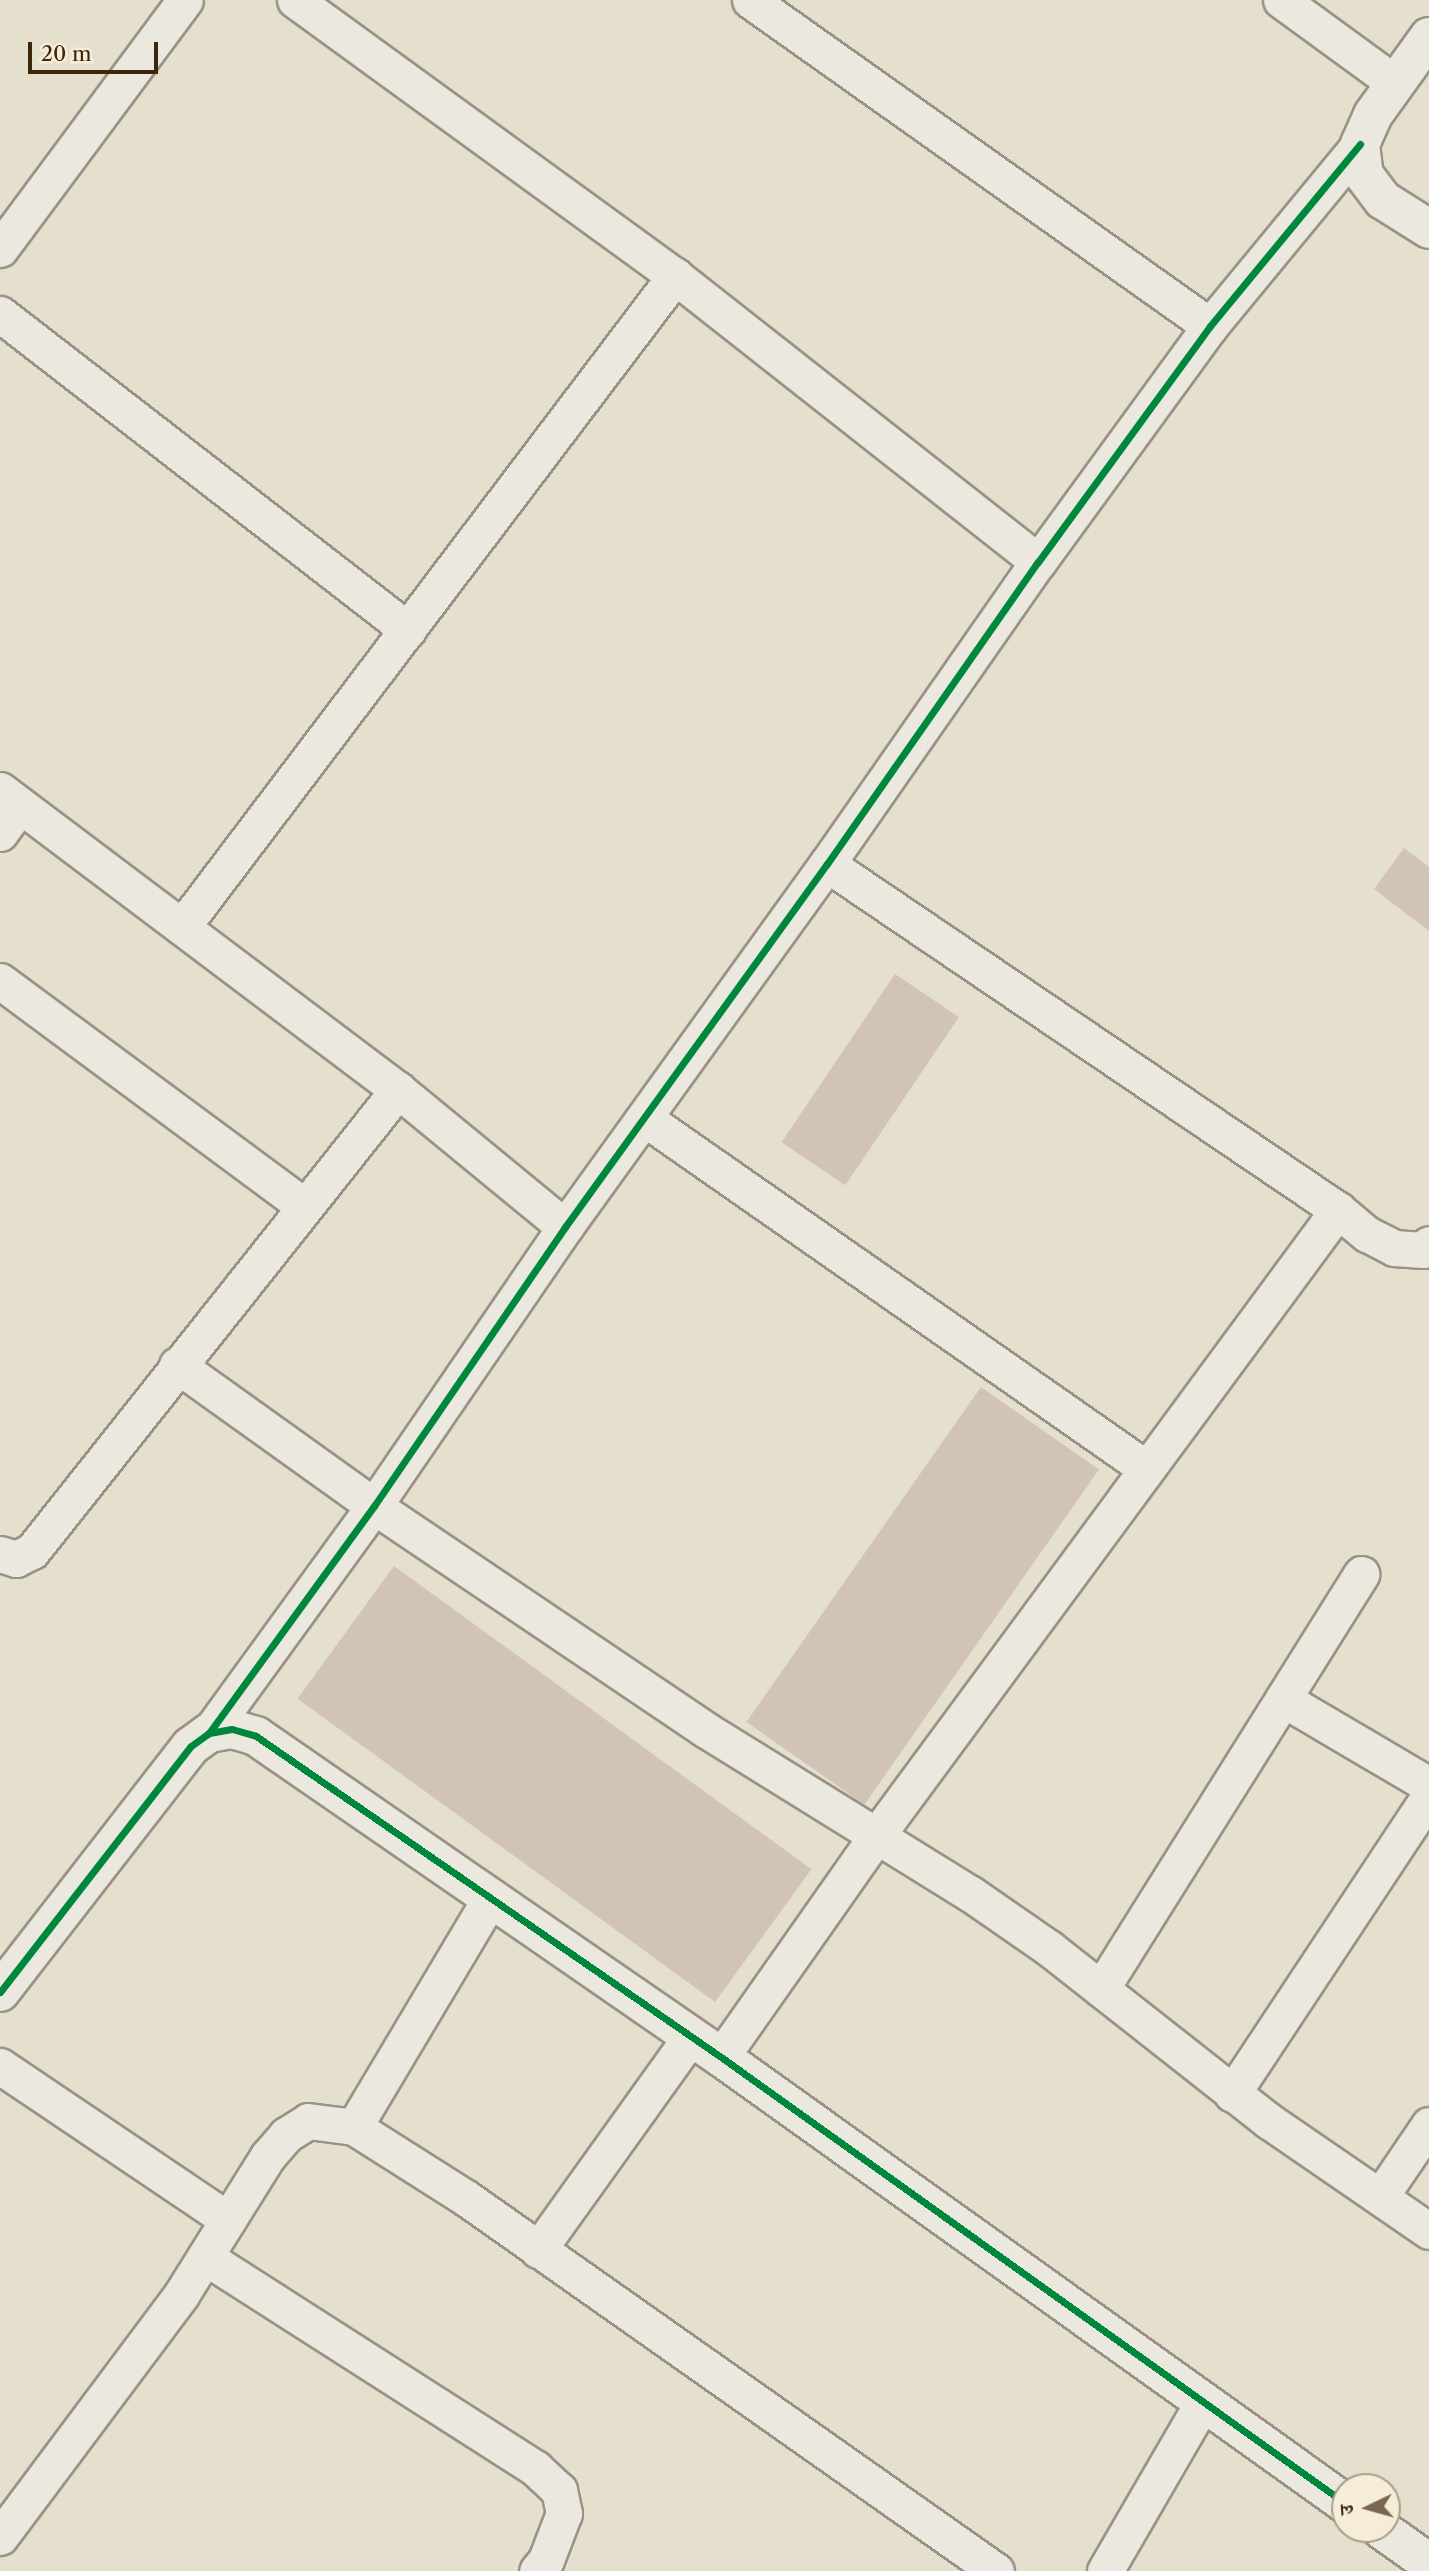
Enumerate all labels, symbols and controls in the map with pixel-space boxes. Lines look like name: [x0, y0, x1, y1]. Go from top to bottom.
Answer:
scale bar: [32, 28, 161, 72]
text: 20 m: [41, 41, 92, 66]
north arrow: [1331, 2473, 1401, 2543]
text: उ: [1335, 2504, 1358, 2516]

